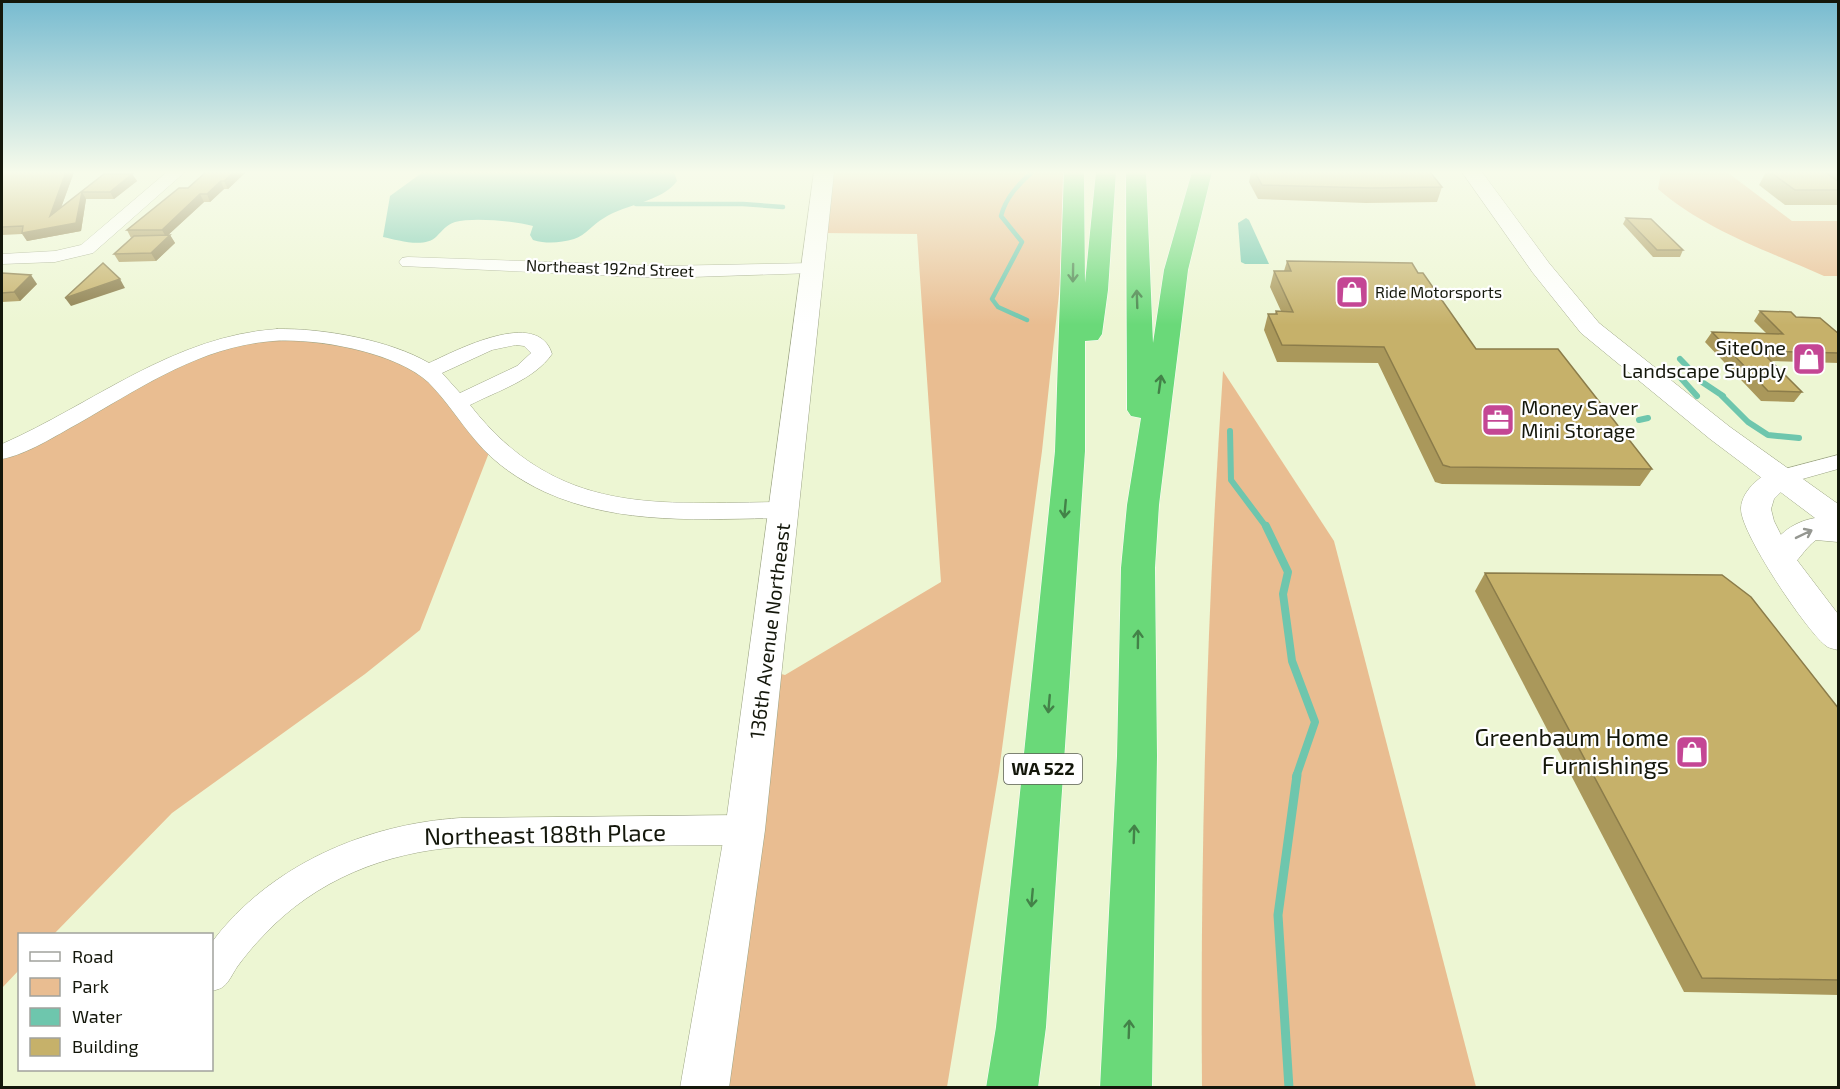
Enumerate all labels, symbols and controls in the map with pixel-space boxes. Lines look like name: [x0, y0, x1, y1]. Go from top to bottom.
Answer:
street label: Northeast 192nd Street: [526, 255, 694, 280]
one-way arrow: [1067, 262, 1079, 282]
shop icon: Ride Motorsports: [1334, 274, 1370, 310]
place label: Ride Motorsports: [1375, 282, 1502, 301]
one-way arrow: [1132, 290, 1143, 310]
place label: SiteOne Landscape Supply: [1622, 335, 1786, 382]
shop icon: SiteOne Landscape Supply: [1791, 341, 1827, 377]
one-way arrow: [1155, 375, 1166, 395]
place label: Money Saver Mini Storage: [1521, 395, 1638, 442]
office icon: Money Saver Mini Storage: [1480, 402, 1516, 438]
one-way arrow: [1059, 499, 1070, 519]
street label: 136th Avenue Northeast: [744, 521, 794, 740]
one-way arrow: [1795, 528, 1813, 539]
one-way arrow: [1132, 630, 1144, 650]
one-way arrow: [1043, 693, 1054, 713]
place label: Greenbaum Home Furnishings: [1474, 722, 1669, 779]
shop icon: Greenbaum Home Furnishings: [1674, 734, 1710, 770]
road number: WA 522: [1004, 754, 1082, 784]
street label: Northeast 188th Place: [424, 817, 666, 850]
one-way arrow: [1129, 825, 1140, 845]
one-way arrow: [1026, 887, 1037, 907]
legend: [18, 933, 213, 1071]
text: Road: [72, 945, 113, 967]
text: Park: [72, 975, 109, 997]
text: Water: [72, 1005, 122, 1027]
one-way arrow: [1123, 1020, 1135, 1040]
text: Building: [72, 1035, 139, 1057]

